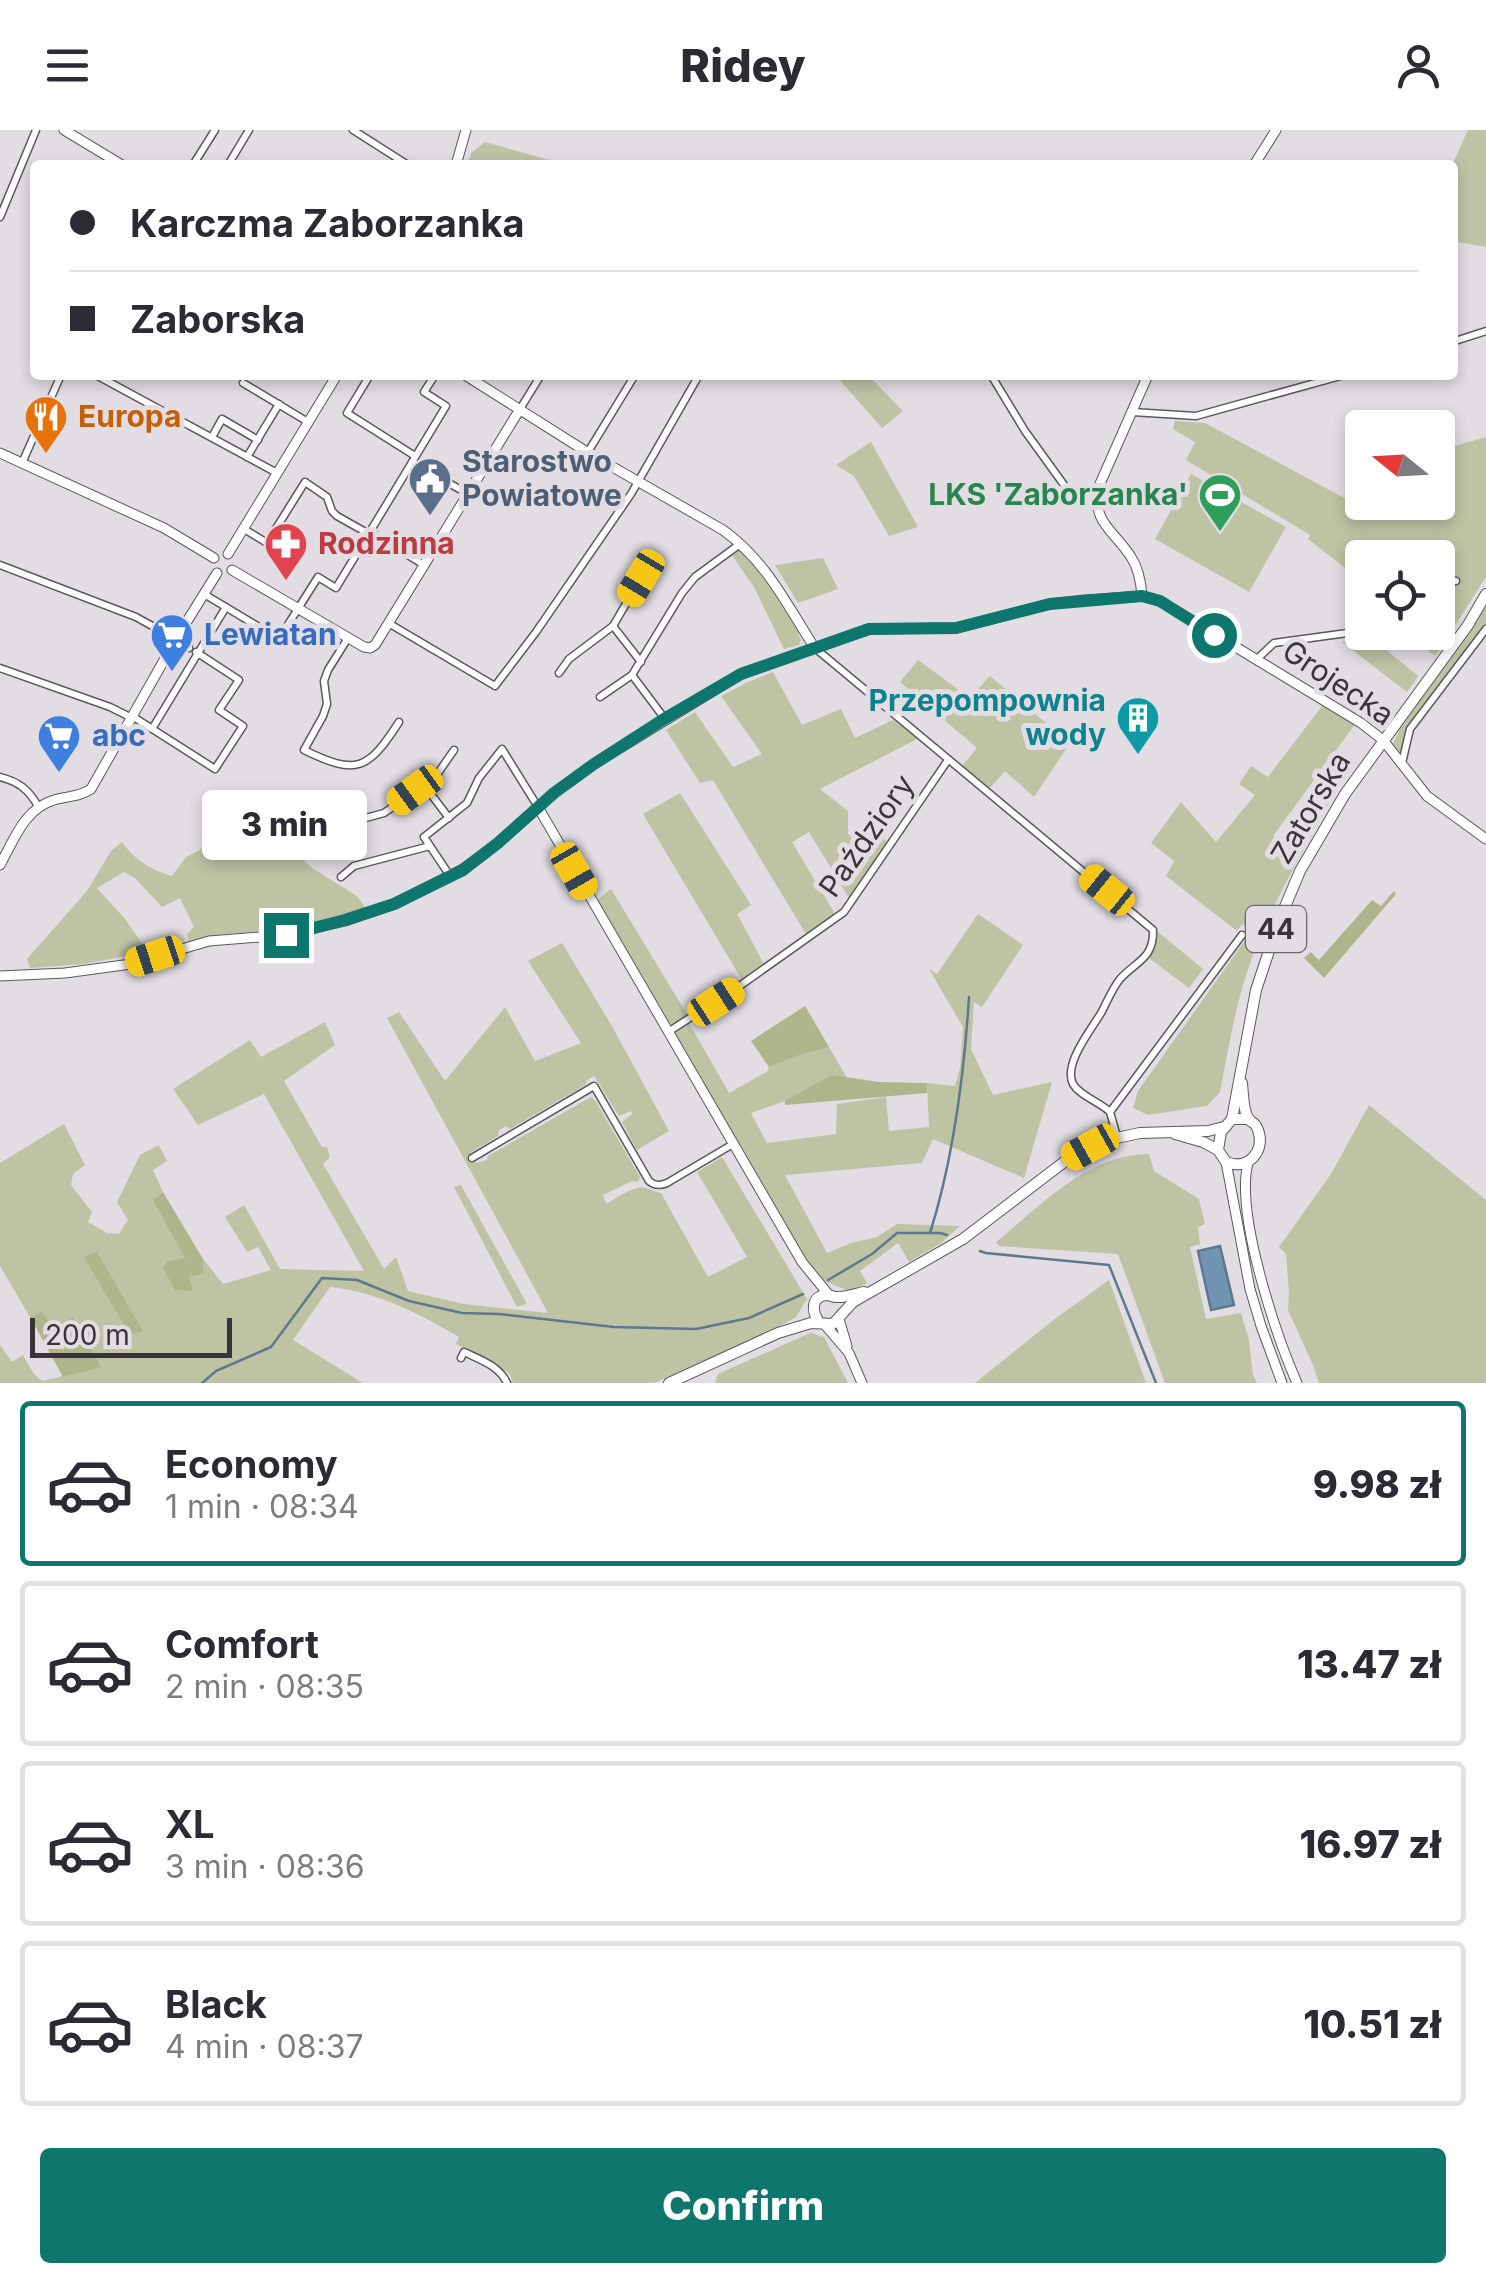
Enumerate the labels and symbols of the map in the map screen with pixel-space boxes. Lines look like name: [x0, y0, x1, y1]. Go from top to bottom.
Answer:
restaurant icon: Europa: [23, 394, 69, 455]
place label: Europa: [78, 398, 181, 434]
north arrow: [1345, 410, 1455, 520]
place label: Starostwo Powiatowe: [462, 443, 622, 513]
public building icon: Starostwo Powiatowe: [407, 456, 453, 517]
sports icon: LKS 'Zaborzanka': [1197, 472, 1243, 533]
place label: LKS 'Zaborzanka': [928, 476, 1188, 512]
pharmacy icon: Rodzinna: [263, 521, 309, 582]
place label: Rodzinna: [318, 525, 455, 561]
car: [613, 545, 669, 611]
supermarket icon: Lewiatan: [149, 612, 195, 673]
route start: [1192, 613, 1237, 658]
place label: Lewiatan: [204, 616, 337, 652]
street label: Grojecka: [1276, 632, 1401, 732]
place label: Przepompownia wody: [869, 682, 1106, 752]
building icon: Przepompownia wody: [1115, 695, 1161, 756]
supermarket icon: abc: [36, 713, 82, 774]
place label: abc: [92, 717, 146, 753]
street label: Zatorska: [1263, 745, 1357, 870]
car: [382, 760, 448, 820]
street label: Paździory: [811, 767, 921, 903]
callout: 3 min: [204, 790, 368, 860]
car: [546, 838, 602, 904]
car: [1074, 859, 1140, 921]
road number: 44: [1246, 906, 1306, 952]
route end: [264, 913, 309, 958]
car: [122, 932, 188, 980]
car: [683, 973, 749, 1031]
car: [1056, 1119, 1124, 1175]
scale bar: [30, 1313, 232, 1358]

